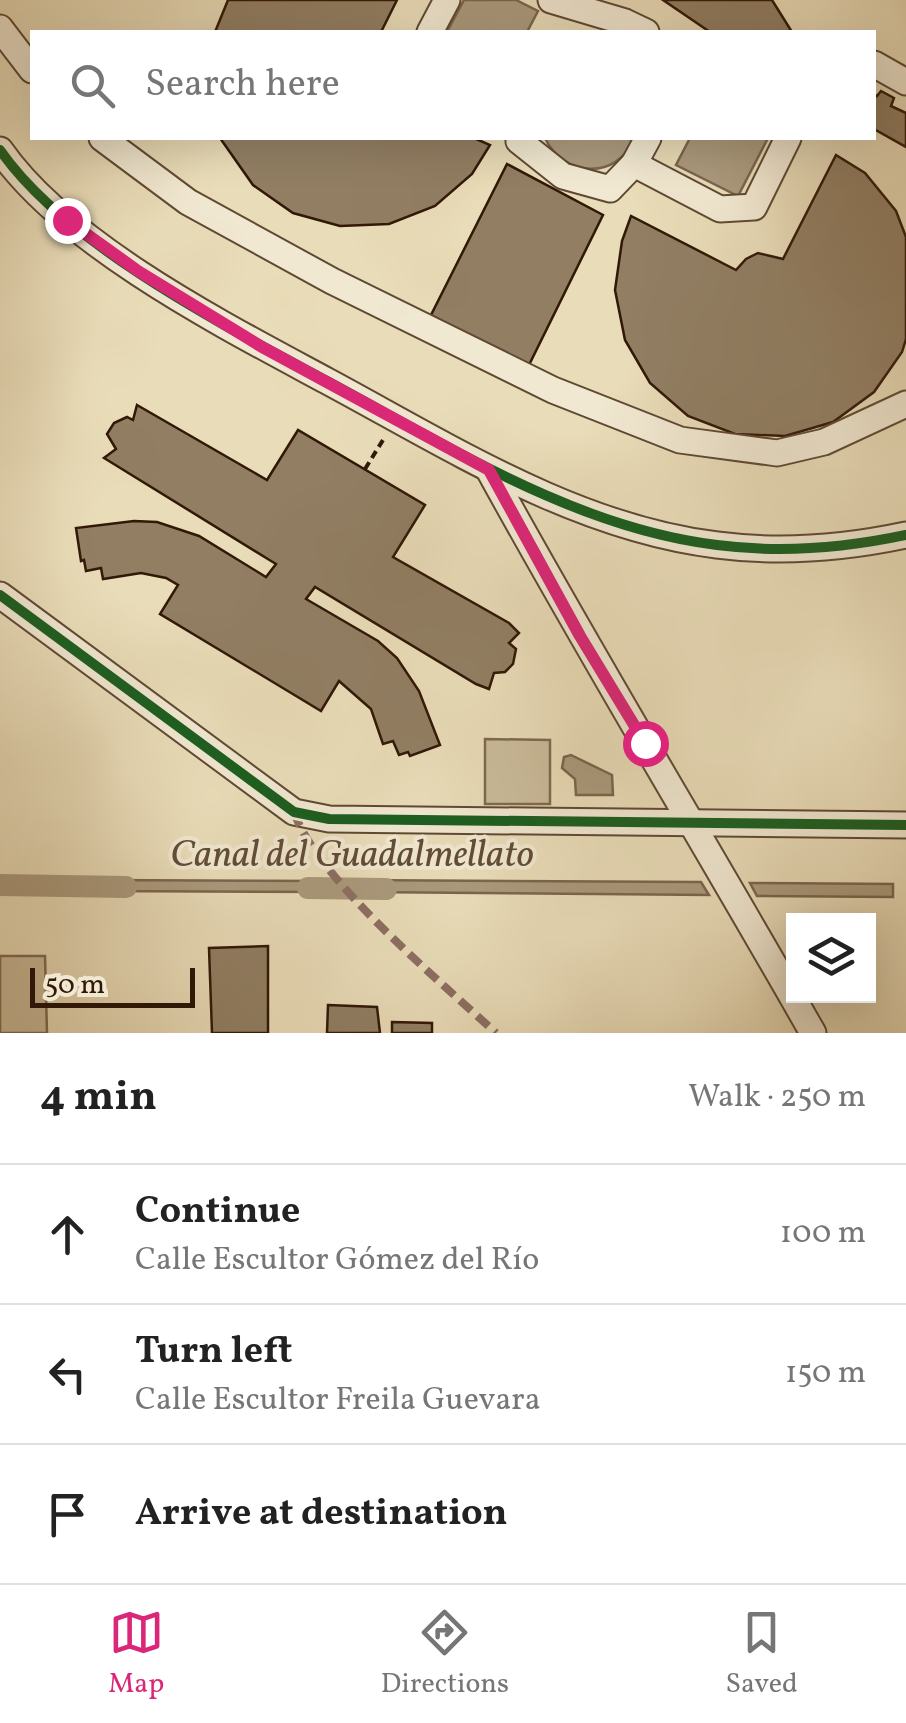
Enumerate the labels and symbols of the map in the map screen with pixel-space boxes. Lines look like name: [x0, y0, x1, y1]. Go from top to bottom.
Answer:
route end: [45, 198, 91, 244]
route start: [623, 721, 669, 767]
water label: Canal del Guadalmellato: [170, 830, 534, 883]
scale bar: [30, 963, 195, 1008]

